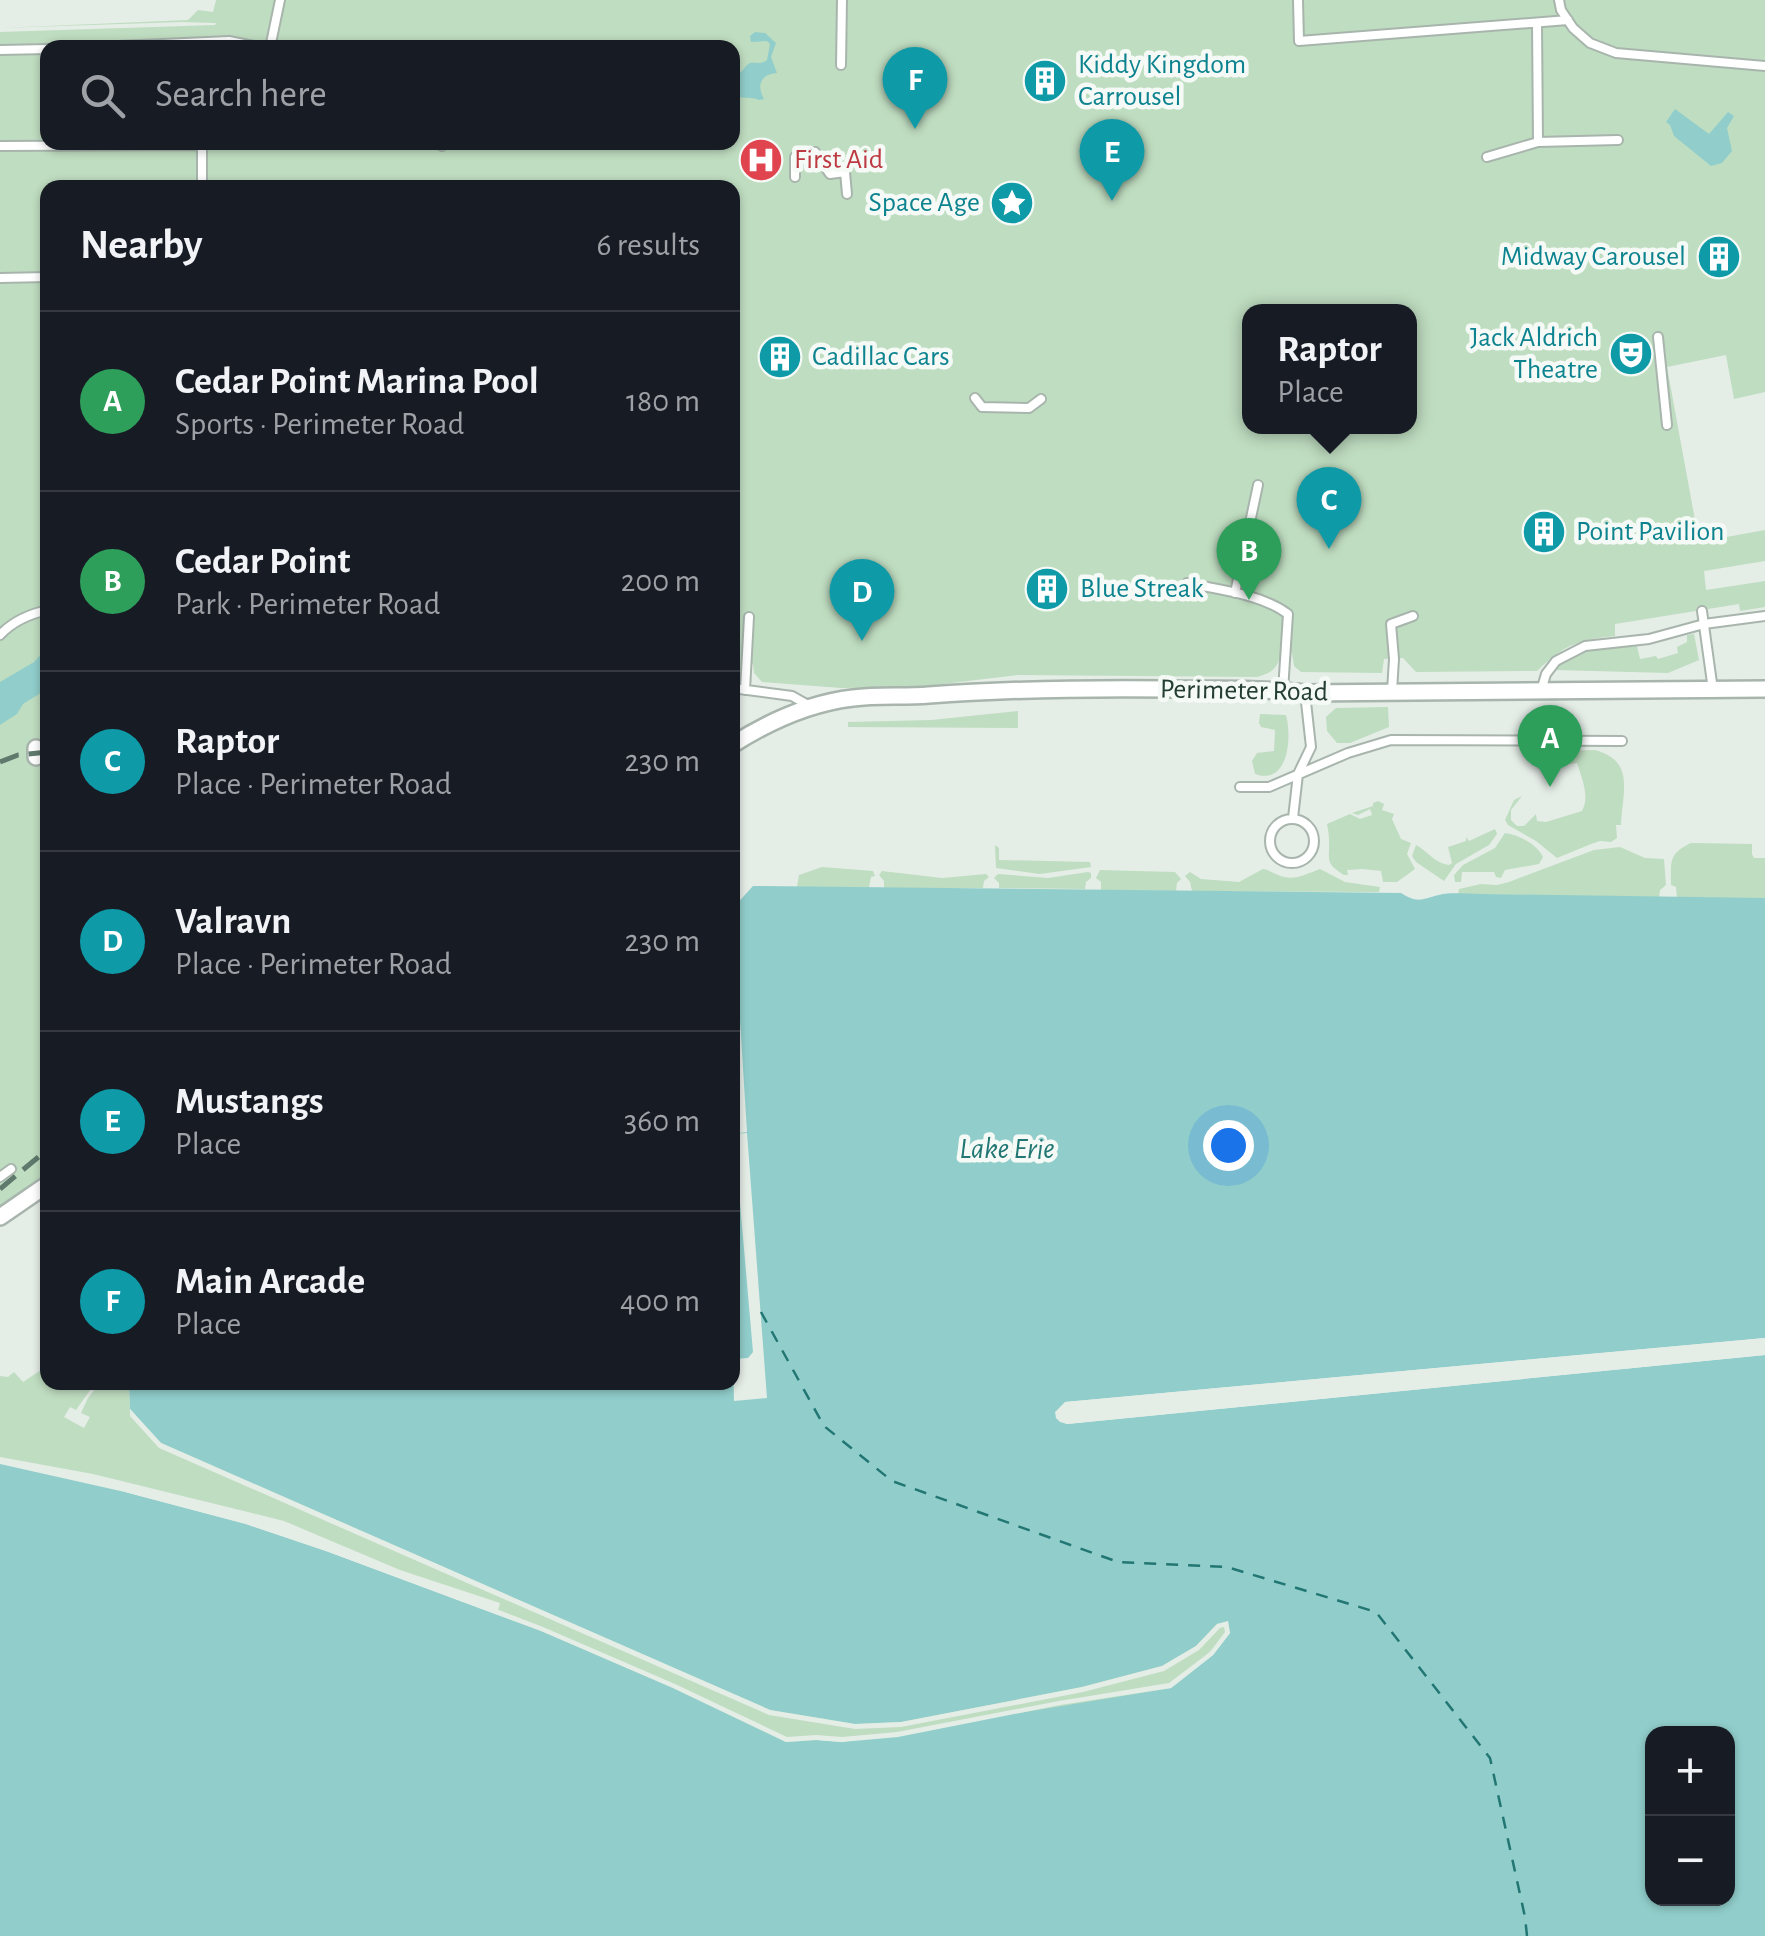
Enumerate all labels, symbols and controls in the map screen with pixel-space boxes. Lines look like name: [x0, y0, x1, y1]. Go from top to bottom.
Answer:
search box: [40, 40, 740, 150]
pin: F: [882, 46, 948, 129]
place label: Kiddy Kingdom Carrousel: [1078, 51, 1246, 111]
building icon: Kiddy Kingdom Carrousel: [1022, 58, 1068, 104]
icon: search: [75, 68, 130, 123]
text: Search here: [155, 76, 327, 114]
pin: E: [1080, 119, 1144, 201]
hospital icon: First Aid: [738, 137, 784, 183]
place label: First Aid: [794, 146, 883, 174]
place icon: Space Age: [989, 180, 1035, 226]
place label: Space Age: [869, 189, 980, 217]
text: Nearby: [80, 224, 203, 266]
text: 6 results: [597, 229, 700, 261]
building icon: Midway Carousel: [1696, 234, 1742, 280]
place label: Midway Carousel: [1501, 243, 1686, 271]
popup: [1242, 304, 1417, 434]
place label: Jack Aldrich Theatre: [1470, 324, 1598, 384]
text: Raptor: [1277, 331, 1382, 369]
theatre icon: Jack Aldrich Theatre: [1608, 331, 1654, 377]
building icon: Cadillac Cars: [757, 334, 803, 380]
place label: Cadillac Cars: [812, 343, 950, 371]
text: Cedar Point Marina Pool: [175, 363, 539, 401]
text: Place: [1277, 376, 1344, 408]
text: A: [103, 385, 122, 417]
text: 180 m: [626, 385, 700, 417]
text: Sports · Perimeter Road: [175, 408, 464, 440]
pin: C: [1296, 466, 1362, 549]
building icon: Point Pavilion: [1521, 509, 1567, 555]
pin: B: [1216, 518, 1282, 600]
place label: Point Pavilion: [1576, 518, 1725, 546]
text: Cedar Point: [175, 543, 350, 581]
pin: D: [830, 558, 894, 641]
text: B: [103, 565, 122, 597]
text: 200 m: [621, 565, 700, 597]
building icon: Blue Streak: [1024, 566, 1070, 612]
place label: Blue Streak: [1080, 575, 1204, 603]
text: Park · Perimeter Road: [175, 588, 440, 620]
street label: Perimeter Road: [1160, 676, 1328, 706]
pin: A: [1518, 704, 1582, 787]
text: Raptor: [175, 723, 279, 761]
text: C: [104, 745, 121, 777]
text: 230 m: [624, 745, 700, 777]
text: Place · Perimeter Road: [175, 768, 452, 800]
text: Valravn: [175, 903, 291, 941]
text: D: [102, 925, 123, 957]
text: 230 m: [624, 925, 700, 957]
text: Place · Perimeter Road: [175, 948, 452, 980]
text: Mustangs: [175, 1083, 324, 1121]
text: E: [104, 1105, 121, 1137]
text: 360 m: [624, 1105, 700, 1137]
your location: [1203, 1120, 1254, 1171]
text: Place: [175, 1128, 241, 1160]
water label: Lake Erie: [959, 1134, 1055, 1164]
text: Main Arcade: [175, 1263, 365, 1301]
text: F: [105, 1285, 120, 1317]
text: 400 m: [620, 1285, 700, 1317]
text: Place: [175, 1308, 241, 1340]
map controls: [1645, 1726, 1735, 1906]
button: +: [1645, 1726, 1735, 1816]
button: −: [1645, 1816, 1735, 1906]

